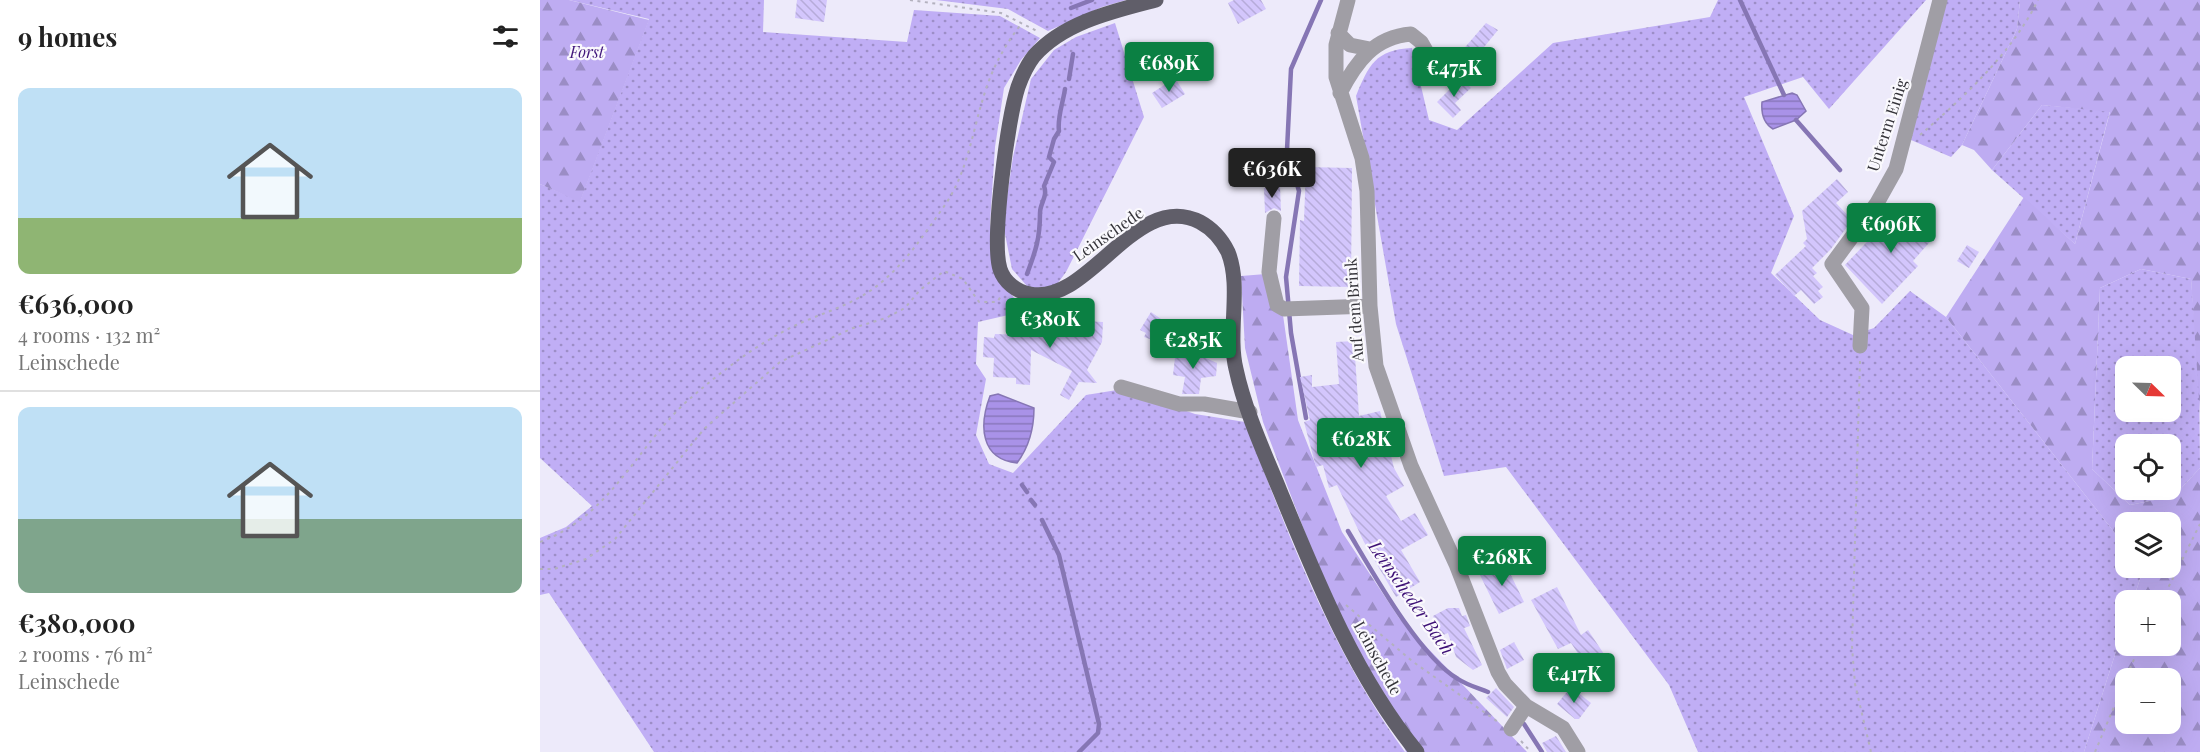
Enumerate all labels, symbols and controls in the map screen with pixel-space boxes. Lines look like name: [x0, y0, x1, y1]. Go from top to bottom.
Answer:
text: 9 homes: [18, 19, 117, 54]
icon: filters: [489, 20, 522, 53]
park label: Forst: [569, 41, 605, 62]
pin: €689K: [1127, 42, 1211, 93]
pin: €475K: [1412, 47, 1496, 98]
text: €689K: [1139, 48, 1199, 75]
text: €475K: [1426, 53, 1482, 80]
street label: Unterm Einig: [1862, 75, 1912, 174]
icon: home: [216, 127, 324, 235]
pin: €636K: [1230, 148, 1314, 199]
text: €636K: [1242, 154, 1302, 181]
street label: Leinschede: [1068, 202, 1147, 266]
pin: €696K: [1849, 203, 1933, 254]
text: €696K: [1861, 209, 1921, 236]
street label: Auf dem Brink: [1339, 257, 1368, 364]
text: €636,000: [18, 286, 134, 321]
pin: €380K: [1008, 298, 1092, 349]
text: €380K: [1020, 304, 1080, 331]
pin: €285K: [1151, 319, 1235, 370]
text: 4 rooms · 132 m²: [18, 321, 160, 348]
text: €285K: [1164, 325, 1222, 352]
text: Leinschede: [18, 348, 120, 375]
north arrow: [2115, 356, 2181, 422]
map controls: [2115, 356, 2181, 734]
pin: €628K: [1319, 418, 1403, 469]
text: €628K: [1331, 424, 1391, 451]
button: locate: [2115, 434, 2181, 500]
icon: home: [216, 446, 324, 554]
button: layers: [2115, 512, 2181, 578]
pin: €268K: [1460, 536, 1544, 587]
water label: Leinscheder Bach: [1364, 537, 1458, 659]
text: €268K: [1472, 542, 1532, 569]
button: +: [2115, 590, 2181, 656]
text: €380,000: [18, 605, 136, 640]
street label: Leinschede: [1350, 618, 1406, 698]
text: 2 rooms · 76 m²: [18, 640, 153, 667]
pin: €417K: [1532, 653, 1616, 704]
text: €417K: [1547, 659, 1601, 686]
text: Leinschede: [18, 667, 120, 694]
button: −: [2115, 668, 2181, 734]

